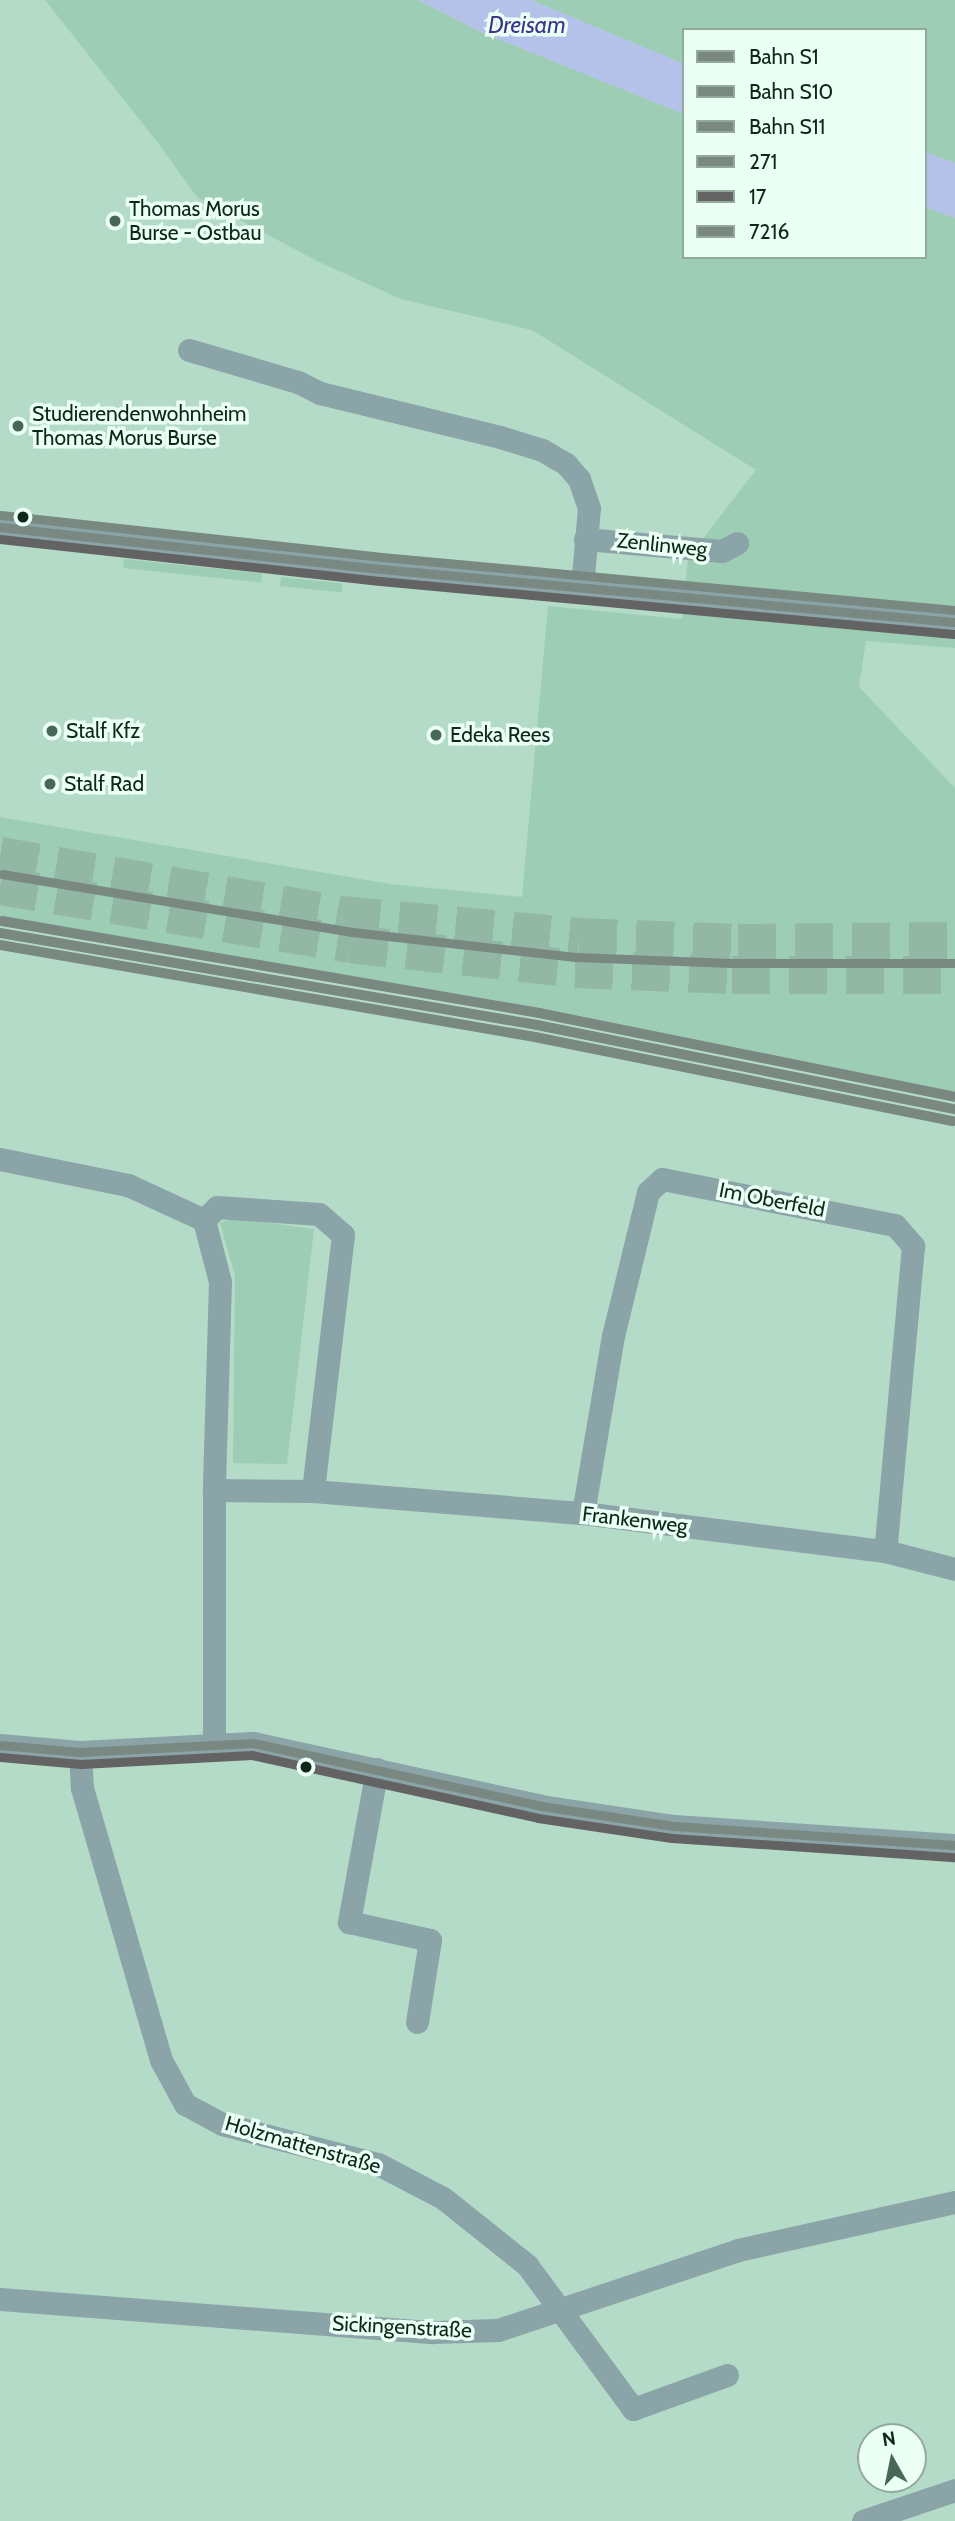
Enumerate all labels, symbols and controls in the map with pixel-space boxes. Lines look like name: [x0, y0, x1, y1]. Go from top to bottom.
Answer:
water label: Dreisam: [488, 11, 566, 39]
legend: [682, 28, 927, 259]
text: Bahn S1: [749, 44, 819, 69]
text: Bahn S10: [749, 79, 833, 104]
text: Bahn S11: [749, 114, 825, 139]
text: 271: [749, 149, 777, 174]
text: 17: [749, 184, 766, 209]
place label: Thomas Morus Burse - Ostbau: [129, 196, 261, 246]
marker: Thomas Morus Burse - Ostbau: [107, 213, 123, 229]
text: 7216: [749, 219, 789, 244]
place label: Studierendenwohnheim Thomas Morus Burse: [32, 401, 247, 451]
marker: Studierendenwohnheim Thomas Morus Burse: [10, 418, 26, 434]
unlabelled marker: [16, 510, 30, 524]
street label: Zenlinweg: [616, 528, 708, 562]
place label: Stalf Kfz: [66, 718, 140, 744]
place label: Edeka Rees: [450, 722, 550, 748]
marker: Stalf Kfz: [44, 723, 60, 739]
marker: Edeka Rees: [428, 727, 444, 743]
place label: Stalf Rad: [64, 771, 144, 797]
marker: Stalf Rad: [42, 776, 58, 792]
street label: Im Oberfeld: [717, 1177, 827, 1223]
street label: Frankenweg: [581, 1501, 689, 1539]
unlabelled marker: [299, 1760, 313, 1774]
street label: Holzmattenstraße: [222, 2111, 384, 2179]
street label: Sickingenstraße: [332, 2311, 472, 2343]
north arrow: [857, 2423, 927, 2493]
text: N: [881, 2426, 897, 2451]

